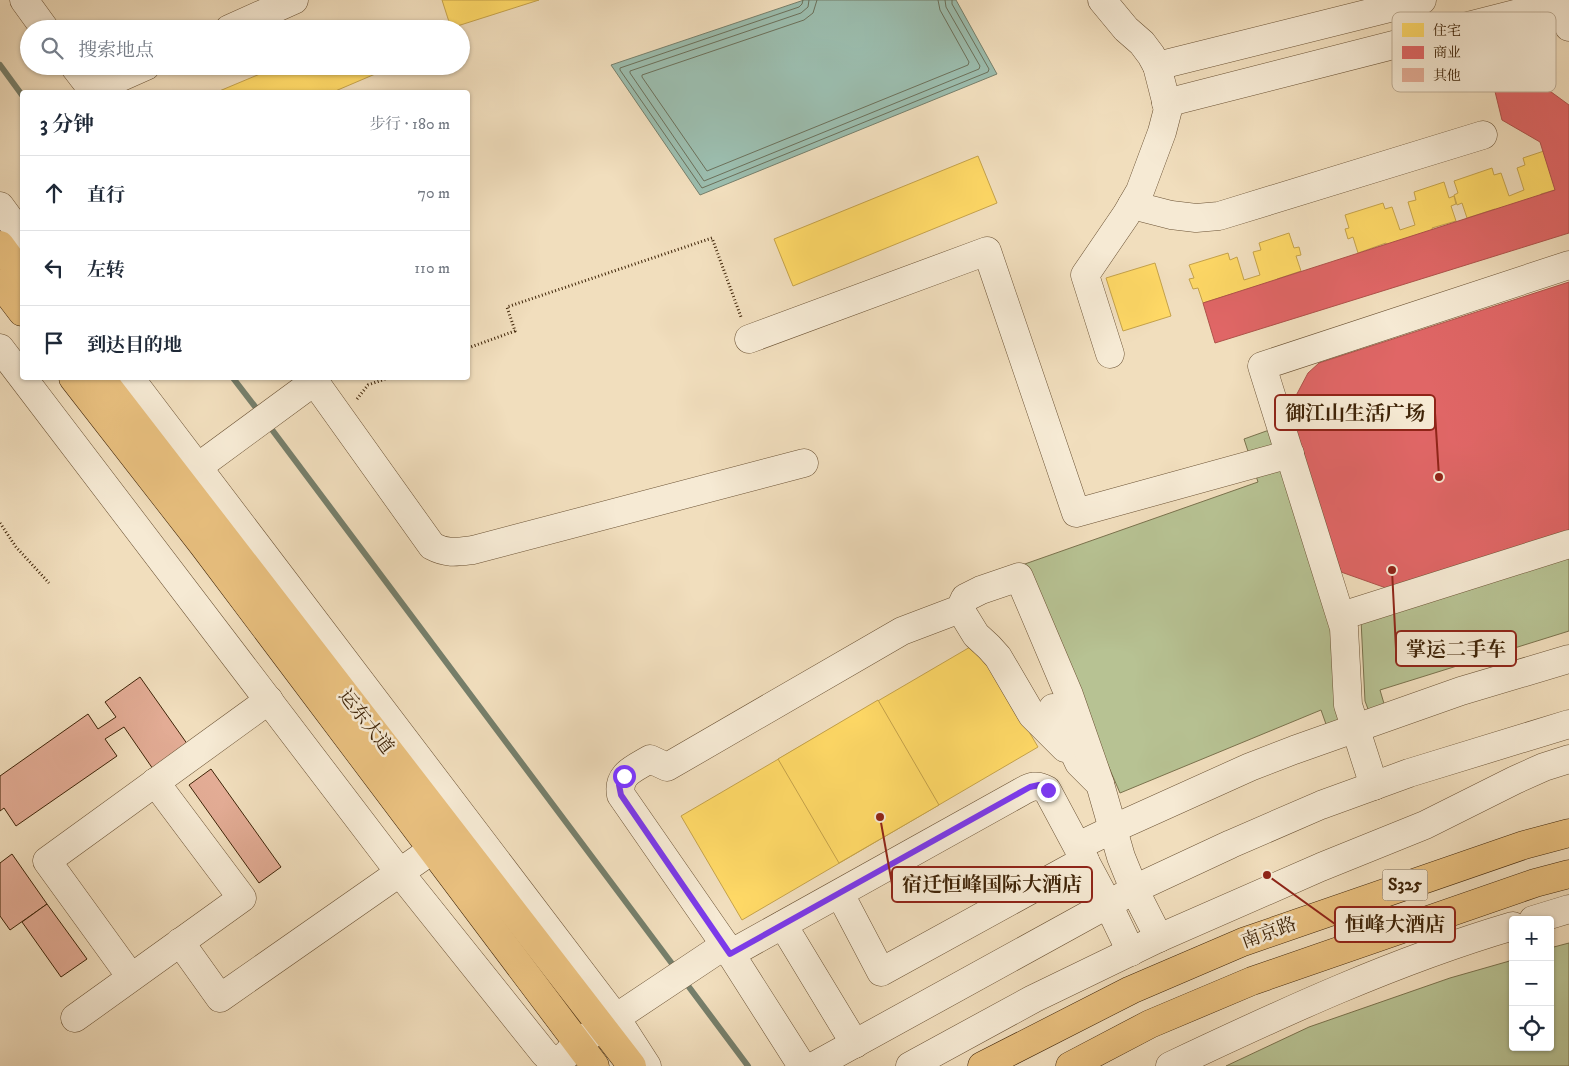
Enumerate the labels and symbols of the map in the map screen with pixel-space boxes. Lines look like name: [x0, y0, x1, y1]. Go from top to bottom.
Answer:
legend: [1392, 12, 1556, 92]
text: 住宅: [1433, 22, 1461, 40]
text: 商业: [1433, 44, 1461, 62]
text: 其他: [1433, 67, 1461, 85]
callout: 御江山生活广场: [1275, 395, 1435, 430]
text: 御江山生活广场: [1285, 402, 1425, 427]
callout: 掌运二手车: [1396, 631, 1516, 666]
text: 掌运二手车: [1406, 638, 1506, 663]
street label: 运东大道: [334, 685, 398, 759]
route start: [613, 765, 636, 788]
route end: [1037, 779, 1060, 802]
callout: 宿迁恒峰国际大酒店: [892, 867, 1092, 902]
road number: S325: [1382, 870, 1428, 900]
text: 宿迁恒峰国际大酒店: [902, 873, 1082, 898]
callout: 恒峰大酒店: [1335, 907, 1455, 942]
street label: 南京路: [1238, 912, 1300, 954]
text: 恒峰大酒店: [1345, 913, 1445, 938]

